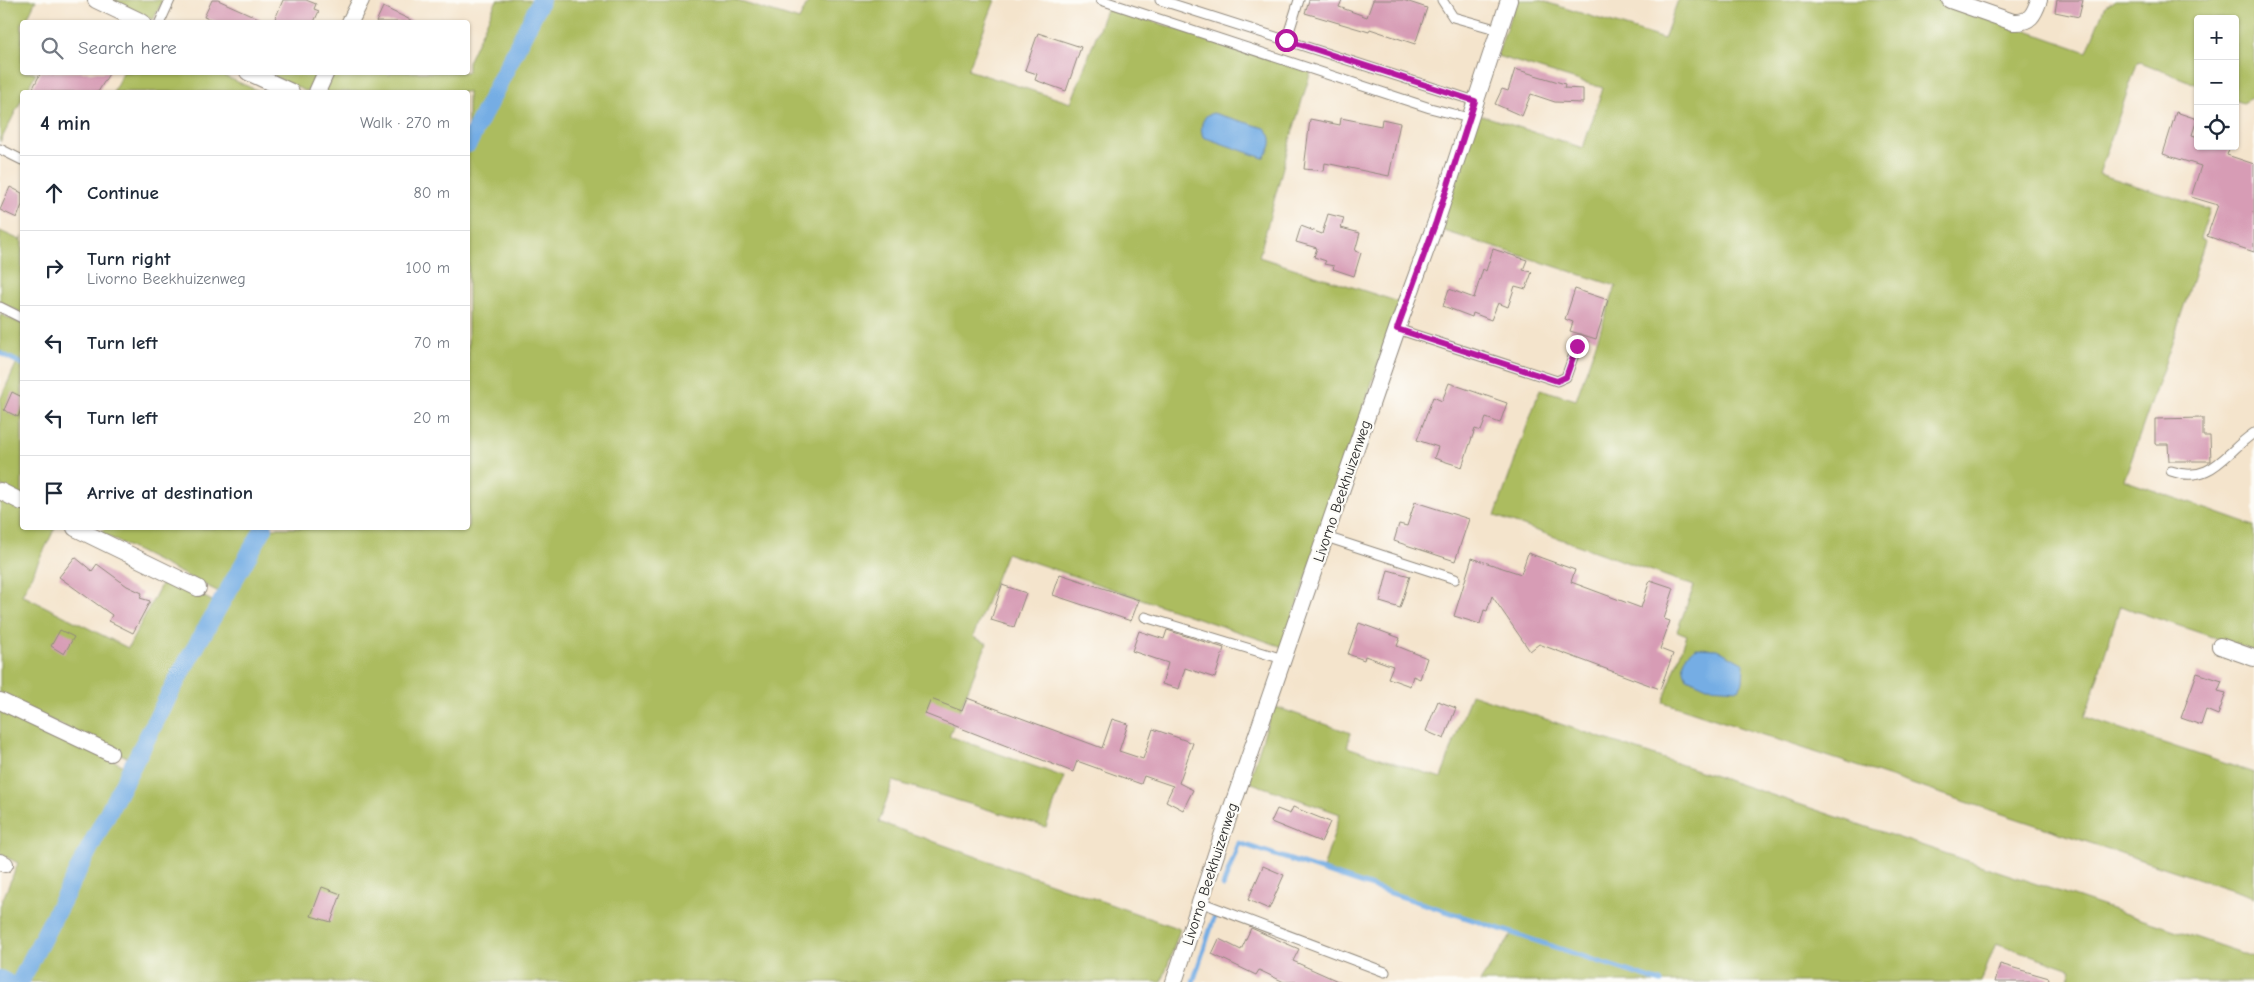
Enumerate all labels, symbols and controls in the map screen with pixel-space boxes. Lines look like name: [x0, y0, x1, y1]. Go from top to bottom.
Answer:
map controls: [2194, 15, 2239, 150]
button: +: [2194, 15, 2239, 60]
search box: [20, 20, 470, 75]
route start: [1275, 29, 1298, 52]
icon: search: [38, 34, 66, 62]
text: Search here: [78, 37, 177, 59]
button: −: [2194, 60, 2239, 105]
button: locate: [2194, 105, 2239, 150]
text: 4 min: [40, 111, 91, 135]
text: Walk · 270 m: [360, 114, 450, 132]
icon: ahead: [40, 179, 68, 207]
text: Continue: [87, 182, 159, 204]
text: 80 m: [413, 184, 450, 202]
text: Turn right: [87, 248, 171, 270]
icon: right: [40, 254, 68, 282]
text: 100 m: [406, 259, 450, 277]
text: Livorno Beekhuizenweg: [87, 270, 246, 288]
icon: left: [40, 329, 68, 357]
text: Turn left: [87, 332, 158, 354]
text: 70 m: [414, 334, 450, 352]
route end: [1566, 335, 1589, 358]
icon: left: [40, 404, 68, 432]
text: Turn left: [87, 407, 158, 429]
text: 20 m: [413, 409, 450, 427]
street label: Livorno Beekhuizenweg: [1309, 418, 1375, 564]
icon: arrive: [40, 479, 68, 507]
text: Arrive at destination: [87, 482, 253, 504]
street label: Livorno Beekhuizenweg: [1178, 800, 1242, 948]

